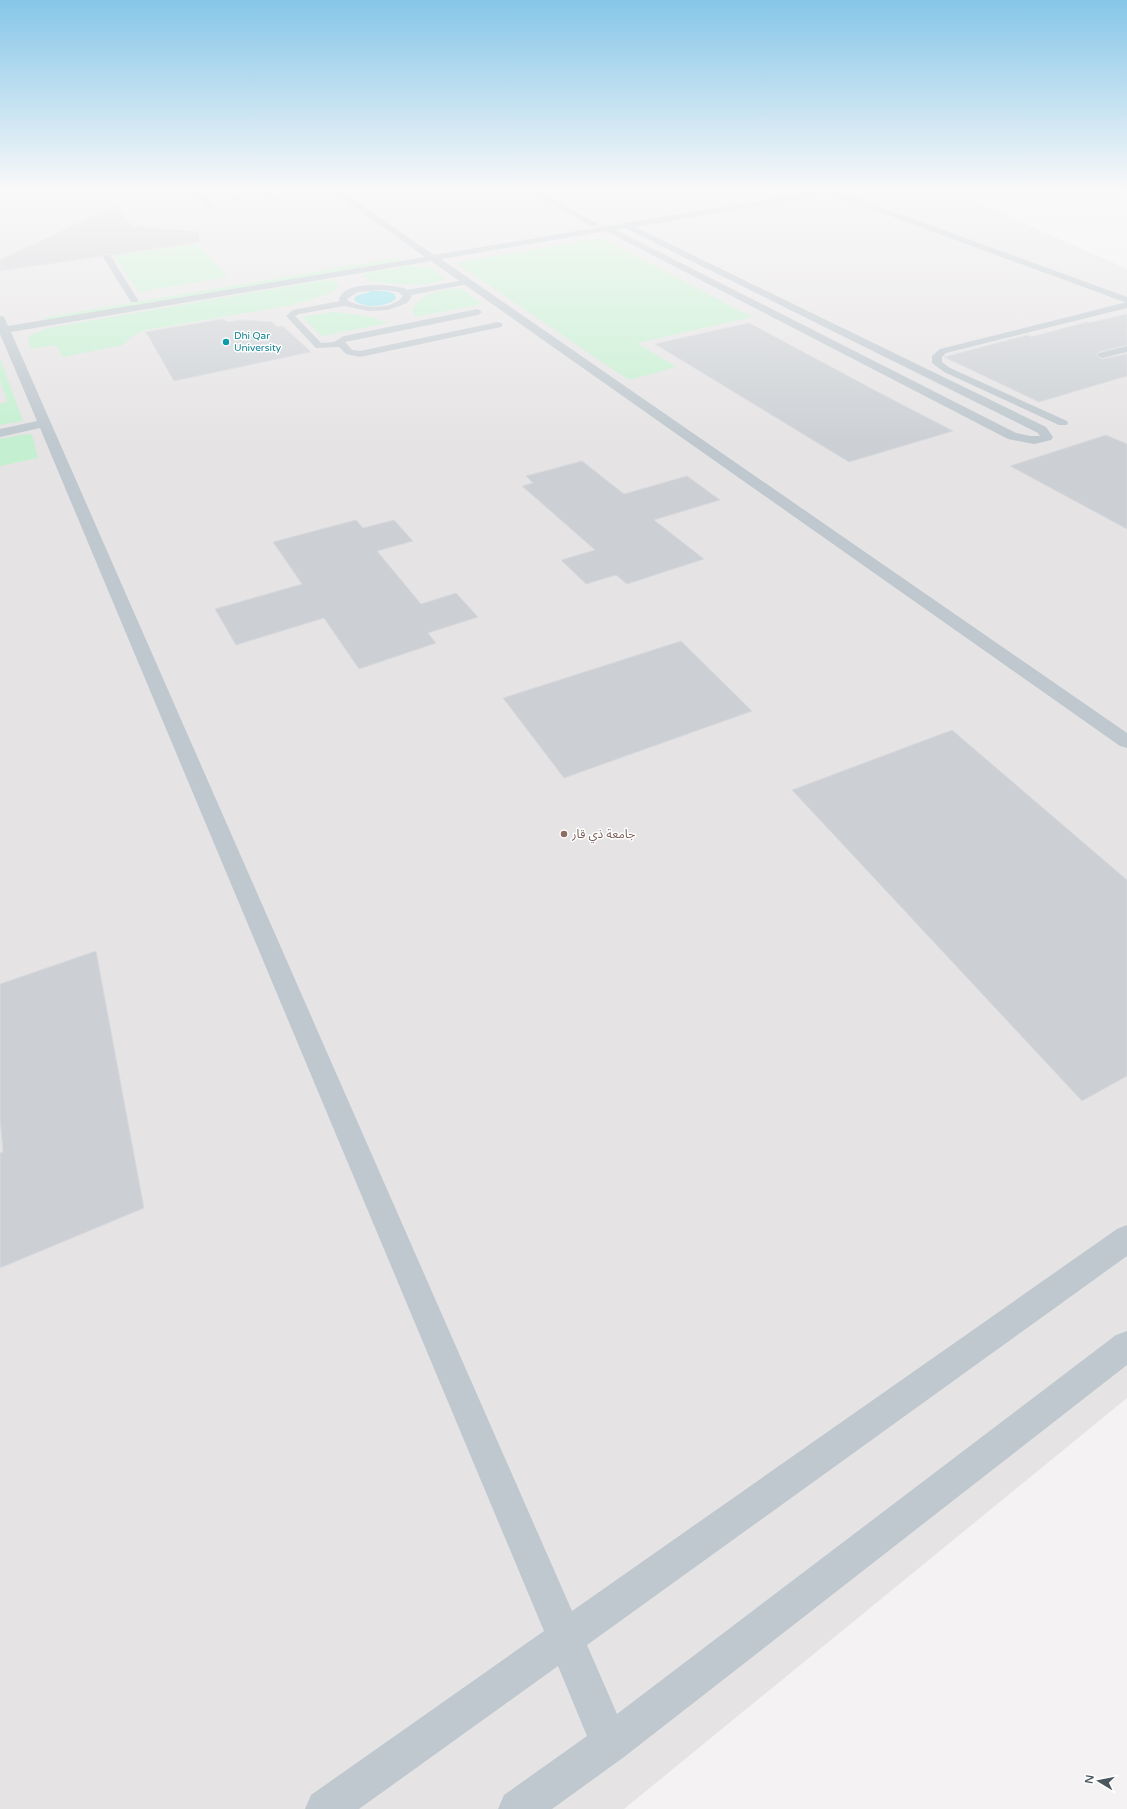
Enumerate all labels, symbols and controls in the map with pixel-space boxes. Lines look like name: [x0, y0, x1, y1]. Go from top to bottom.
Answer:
place label: Dhi Qar University: [234, 330, 282, 354]
marker: Dhi Qar University: [221, 337, 231, 347]
place label: جامعة ذي قار: [571, 827, 635, 844]
marker: جامعة ذي قار: [559, 829, 569, 839]
north arrow: [1079, 1761, 1119, 1801]
text: N: [1082, 1774, 1097, 1785]

